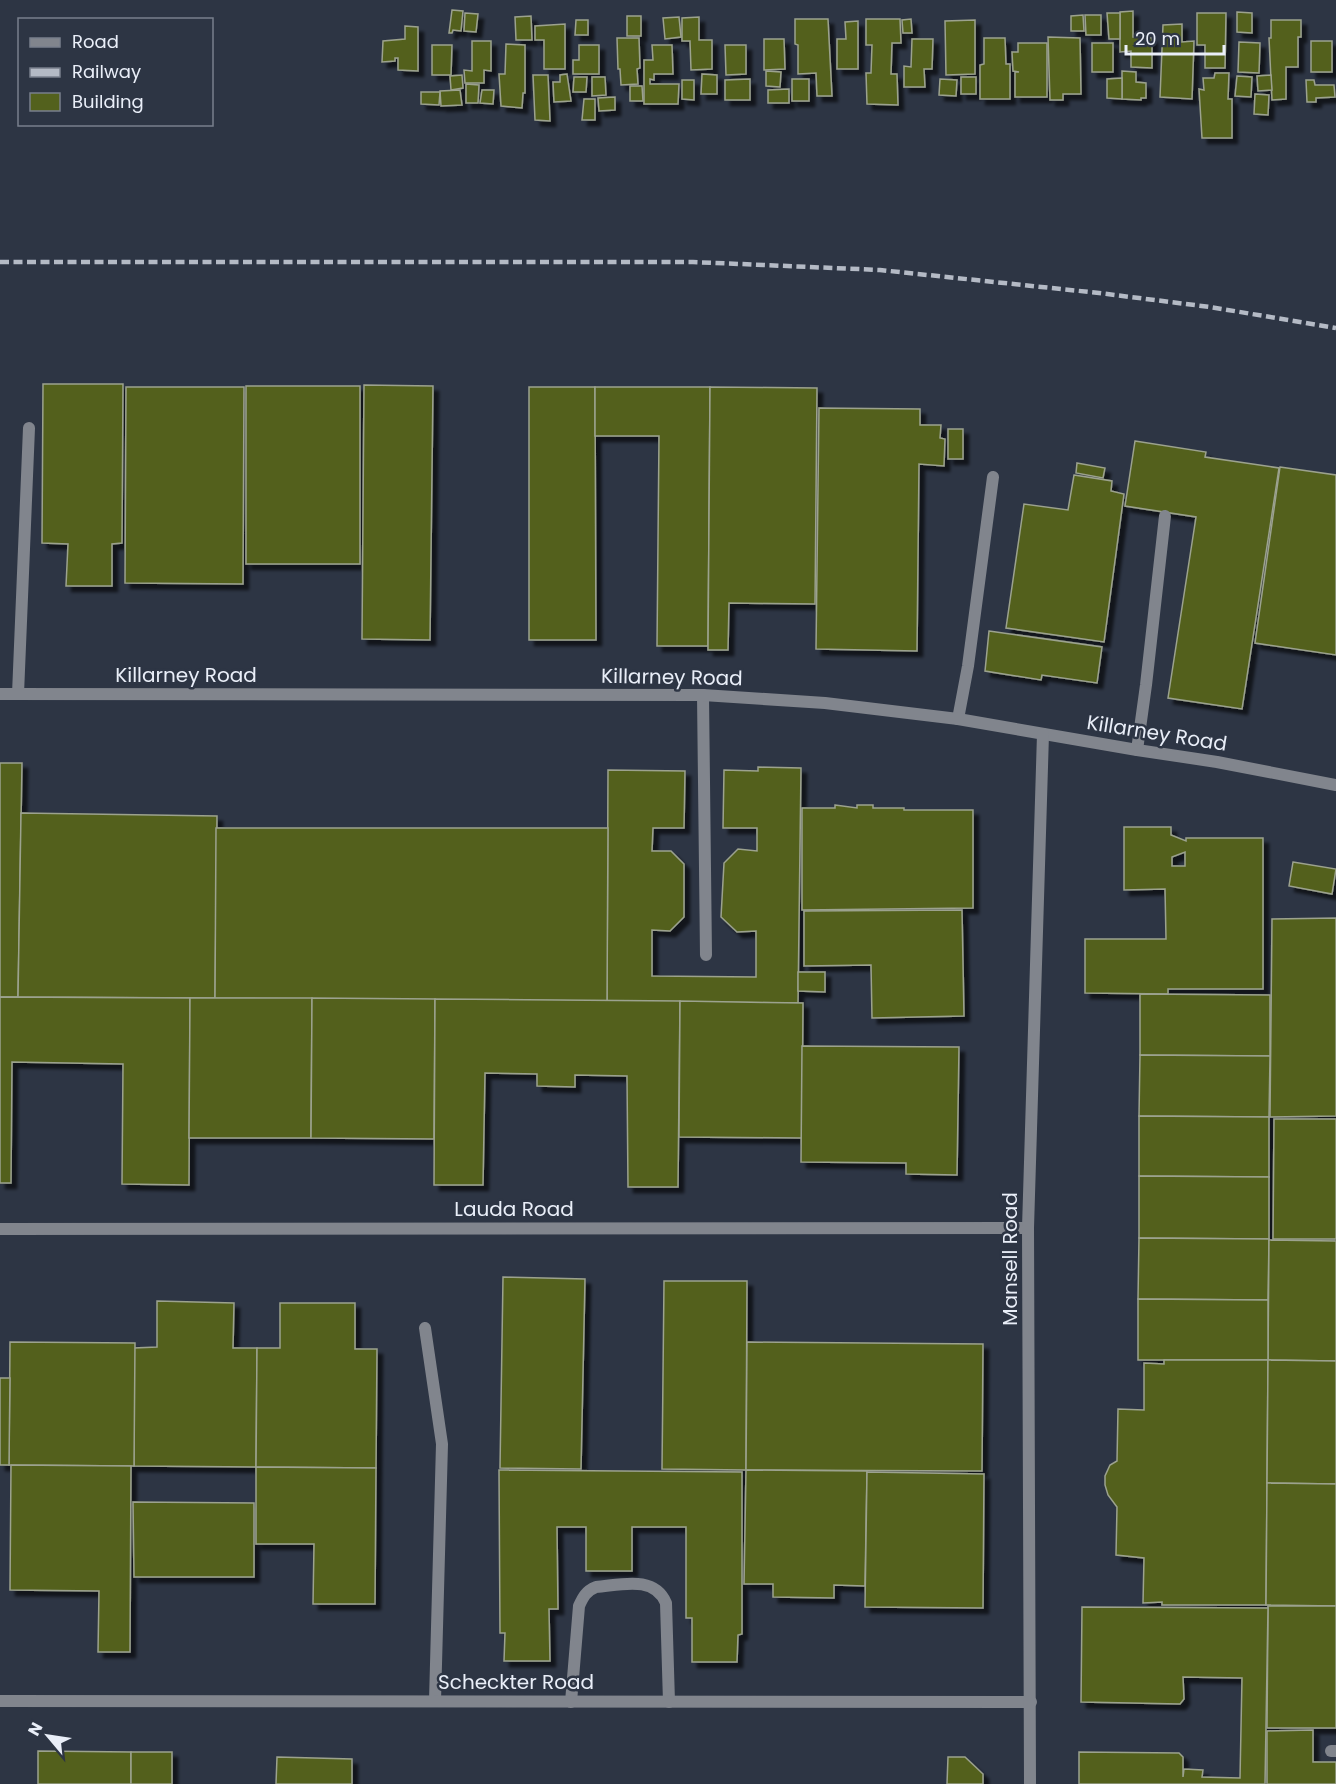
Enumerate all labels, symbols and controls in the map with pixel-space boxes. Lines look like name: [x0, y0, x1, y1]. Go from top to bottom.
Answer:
legend: [18, 18, 213, 126]
scale bar: [1126, 18, 1224, 56]
text: 20 m: [1135, 26, 1180, 51]
text: Road: [72, 29, 119, 54]
text: Railway: [72, 59, 141, 84]
text: Building: [72, 89, 144, 114]
street label: Killarney Road: [115, 661, 257, 689]
street label: Killarney Road: [601, 662, 743, 692]
street label: Killarney Road: [1085, 708, 1229, 758]
street label: Mansell Road: [996, 1192, 1024, 1326]
street label: Lauda Road: [454, 1195, 574, 1223]
street label: Scheckter Road: [438, 1668, 594, 1696]
north arrow: [18, 1706, 78, 1766]
text: N: [22, 1718, 48, 1740]

